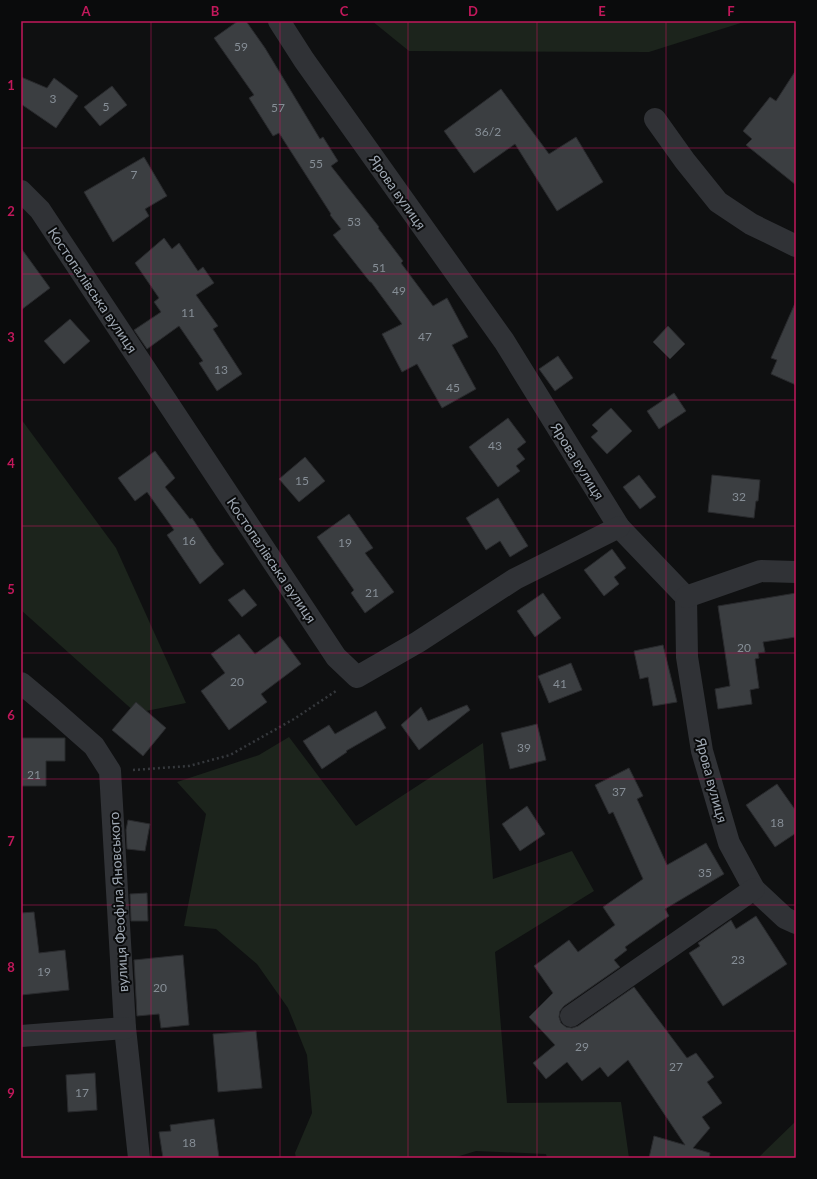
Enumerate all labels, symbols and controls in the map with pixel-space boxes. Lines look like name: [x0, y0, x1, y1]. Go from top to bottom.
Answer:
text: A: [80, 3, 91, 19]
text: B: [211, 3, 220, 19]
text: C: [340, 3, 349, 19]
text: D: [468, 3, 478, 19]
text: E: [598, 3, 606, 19]
text: F: [727, 3, 735, 19]
house number: 59: [234, 39, 248, 54]
text: 1: [7, 77, 15, 93]
house number: 3: [50, 91, 57, 106]
house number: 5: [103, 99, 110, 114]
house number: 57: [271, 100, 285, 115]
house number: 36/2: [475, 124, 501, 139]
street label: Ярова вулиця: [365, 150, 430, 233]
house number: 55: [309, 156, 323, 171]
house number: 7: [131, 167, 138, 182]
text: 2: [7, 203, 15, 219]
house number: 53: [347, 214, 361, 229]
street label: Костопалівська вулиця: [45, 224, 141, 356]
house number: 51: [372, 260, 386, 275]
house number: 49: [392, 283, 406, 298]
house number: 11: [181, 305, 195, 320]
text: 3: [7, 329, 15, 345]
house number: 47: [418, 329, 432, 344]
house number: 13: [214, 362, 228, 377]
house number: 45: [446, 380, 460, 395]
street label: Ярова вулиця: [547, 419, 608, 503]
house number: 43: [488, 438, 502, 453]
text: 4: [7, 455, 15, 471]
house number: 15: [295, 473, 309, 488]
house number: 32: [732, 489, 746, 504]
street label: Костопалівська вулиця: [224, 494, 320, 626]
house number: 16: [182, 533, 196, 548]
house number: 19: [338, 535, 352, 550]
text: 5: [7, 581, 15, 597]
house number: 21: [365, 585, 379, 600]
house number: 20: [737, 640, 751, 655]
house number: 20: [230, 674, 244, 689]
house number: 41: [553, 676, 567, 691]
text: 6: [7, 707, 15, 723]
street label: Ярова вулиця: [692, 735, 732, 824]
house number: 39: [517, 740, 531, 755]
house number: 21: [27, 767, 41, 782]
house number: 37: [612, 784, 626, 799]
street label: вулиця Феофіла Яновського: [105, 811, 131, 992]
house number: 18: [770, 815, 784, 830]
text: 7: [7, 833, 15, 849]
house number: 35: [698, 865, 712, 880]
house number: 23: [731, 952, 745, 967]
text: 8: [7, 959, 15, 975]
house number: 19: [37, 964, 51, 979]
house number: 20: [153, 980, 167, 995]
house number: 29: [575, 1039, 589, 1054]
house number: 27: [669, 1059, 683, 1074]
text: 9: [7, 1085, 15, 1101]
house number: 17: [75, 1085, 89, 1100]
house number: 18: [182, 1135, 196, 1150]

